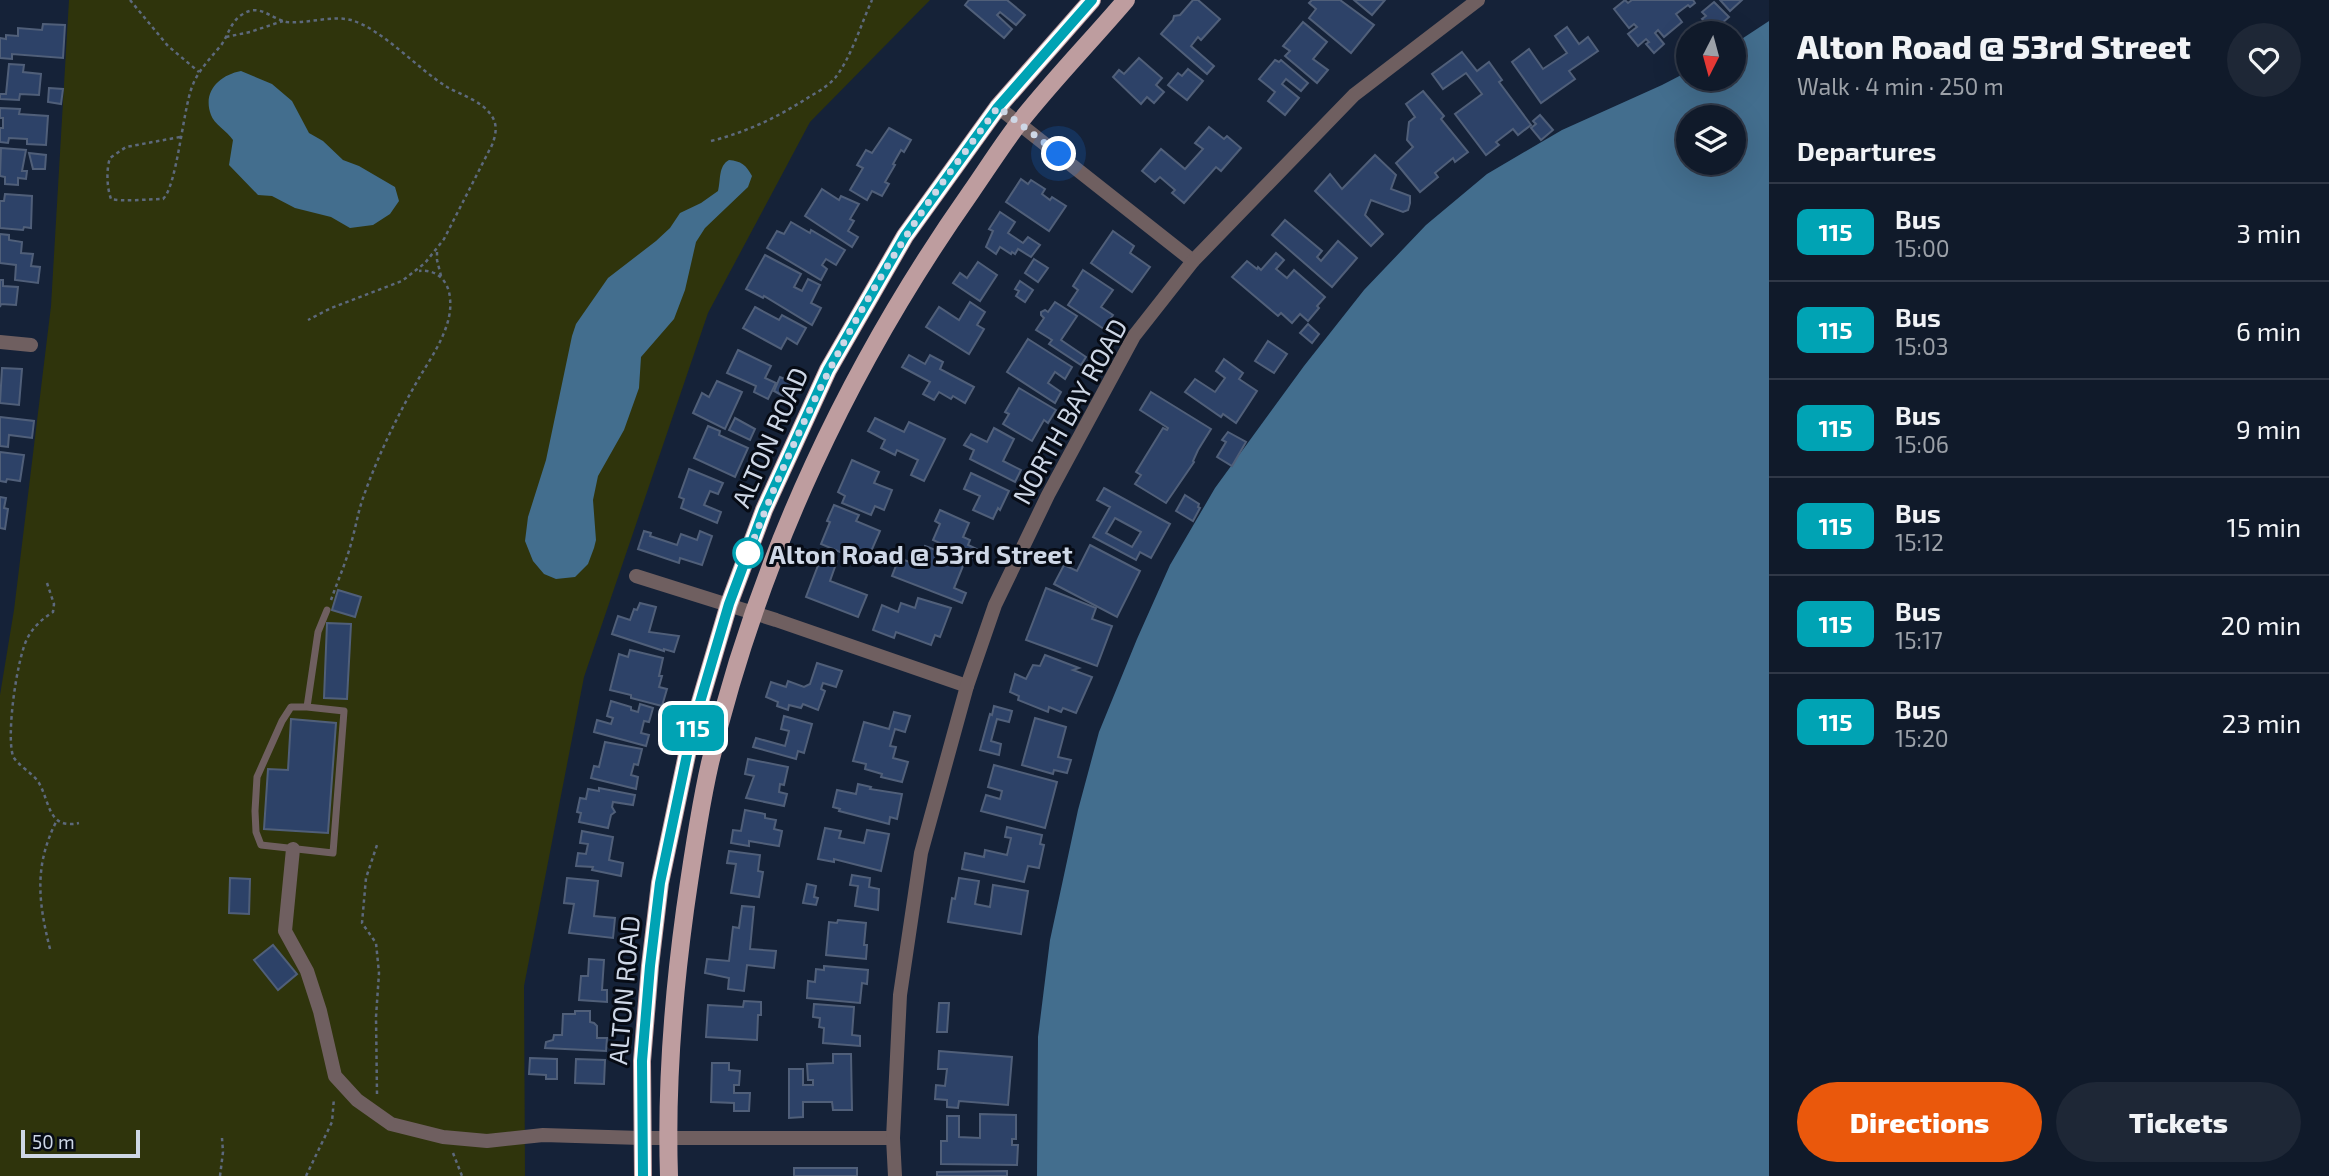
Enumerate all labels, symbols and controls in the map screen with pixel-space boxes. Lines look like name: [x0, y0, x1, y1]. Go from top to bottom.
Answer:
north arrow: [1676, 21, 1746, 91]
map controls: [1676, 21, 1746, 175]
button: heart: [2227, 23, 2301, 97]
text: Alton Road @ 53rd Street: [1797, 26, 2191, 66]
text: Walk · 4 min · 250 m: [1797, 72, 2004, 100]
button: layers: [1676, 105, 1746, 175]
text: Departures: [1797, 135, 1936, 166]
your location: [1041, 136, 1076, 171]
text: Bus: [1895, 203, 1941, 234]
text: 115: [1819, 217, 1852, 246]
text: 3 min: [2236, 217, 2301, 248]
text: 15:00: [1895, 234, 1950, 262]
text: Bus: [1895, 301, 1941, 332]
street label: NORTH BAY ROAD: [1005, 313, 1133, 509]
text: 115: [1819, 315, 1852, 344]
text: 6 min: [2236, 315, 2301, 346]
text: 15:03: [1895, 332, 1949, 360]
street label: ALTON ROAD: [724, 362, 814, 512]
text: Bus: [1895, 399, 1941, 430]
text: 115: [1819, 413, 1852, 442]
text: 9 min: [2236, 413, 2301, 444]
text: 15:06: [1895, 430, 1949, 458]
text: Bus: [1895, 497, 1941, 528]
text: 115: [1819, 511, 1852, 540]
text: 15 min: [2227, 511, 2301, 542]
text: 15:12: [1895, 528, 1944, 556]
marker: Alton Road @ 53rd Street: [733, 538, 763, 568]
place label: Alton Road @ 53rd Street: [769, 538, 1073, 569]
text: Bus: [1895, 595, 1941, 626]
text: 115: [1819, 609, 1852, 638]
text: 20 min: [2221, 609, 2301, 640]
text: 15:17: [1895, 626, 1943, 654]
text: Bus: [1895, 693, 1941, 724]
line badge: 115: [653, 705, 733, 751]
text: 115: [1819, 707, 1852, 736]
text: 23 min: [2222, 707, 2301, 738]
text: 115: [676, 713, 710, 742]
text: 15:20: [1895, 724, 1949, 752]
street label: ALTON ROAD: [601, 914, 645, 1066]
button: Directions: [1797, 1082, 2042, 1162]
button: Tickets: [2056, 1082, 2301, 1162]
scale bar: [21, 1127, 140, 1159]
text: 50 m: [32, 1130, 75, 1153]

